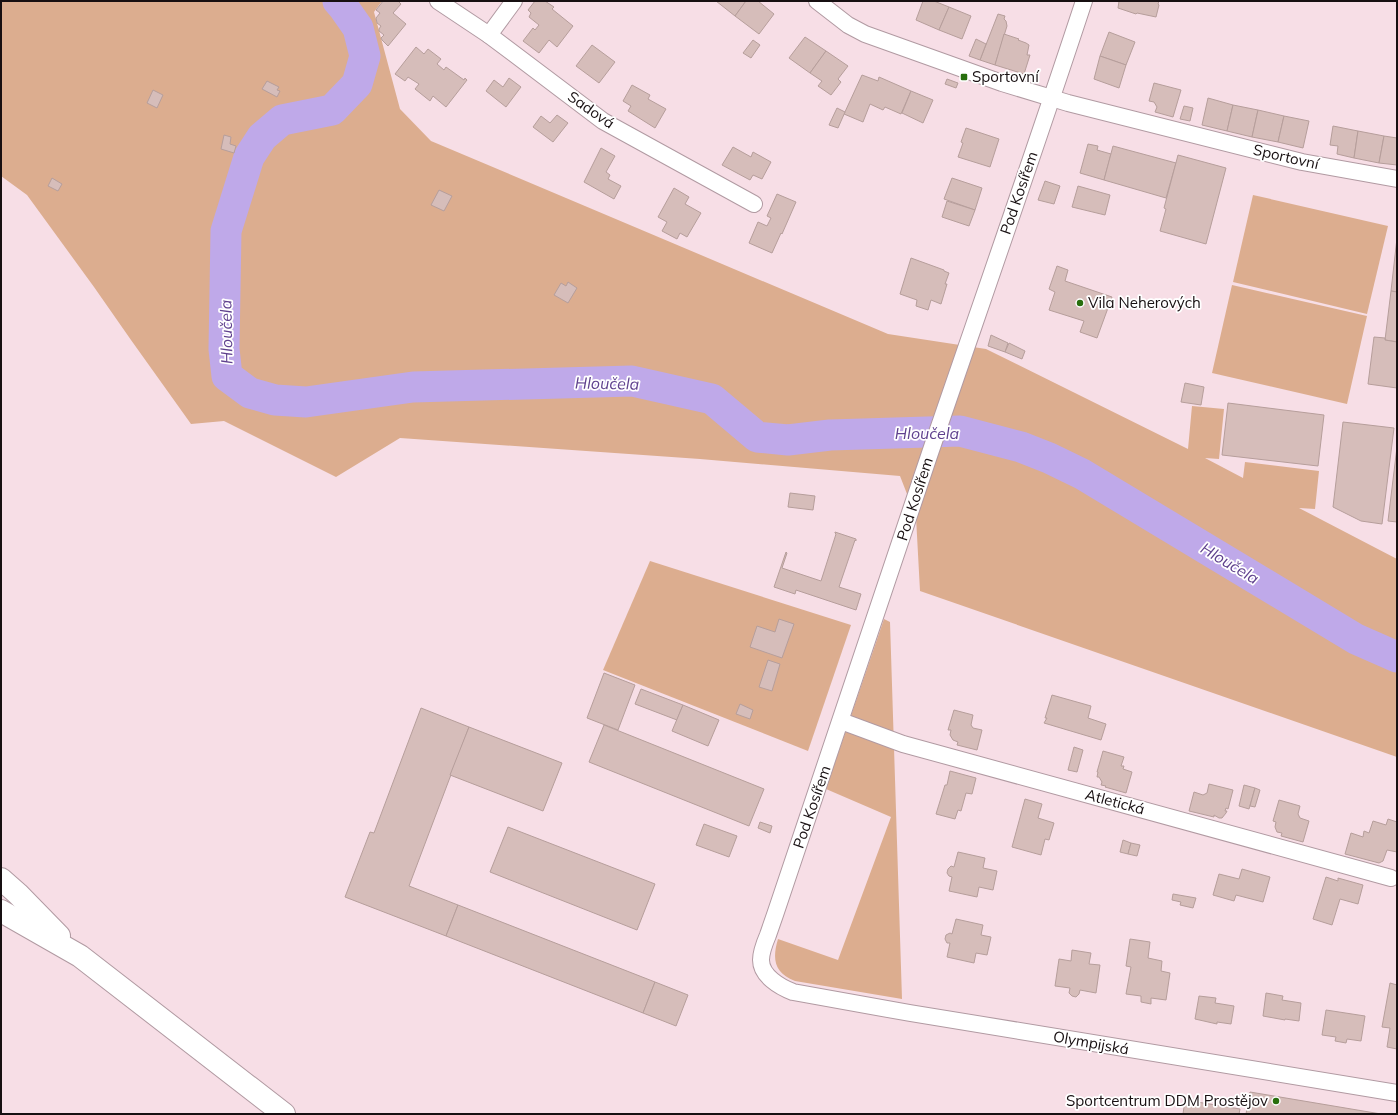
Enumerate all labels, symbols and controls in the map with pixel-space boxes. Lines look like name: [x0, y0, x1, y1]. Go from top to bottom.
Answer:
place label: Sportovní: [972, 67, 1040, 86]
marker: Sportovní: [959, 72, 969, 82]
street label: Sadová: [564, 87, 618, 133]
street label: Sportovní: [1251, 140, 1322, 174]
street label: Pod Kosířem: [995, 149, 1042, 237]
place label: Vila Neherových: [1088, 293, 1201, 312]
marker: Vila Neherových: [1075, 298, 1085, 308]
water label: Hloučela: [215, 299, 237, 364]
water label: Hloučela: [575, 372, 640, 394]
water label: Hloučela: [895, 423, 960, 443]
street label: Pod Kosířem: [892, 455, 937, 543]
water label: Hloučela: [1197, 538, 1263, 588]
street label: Pod Kosířem: [788, 763, 835, 851]
street label: Atletická: [1083, 784, 1147, 819]
street label: Olympijská: [1052, 1027, 1130, 1059]
place label: Sportcentrum DDM Prostějov: [1066, 1091, 1268, 1110]
marker: Sportcentrum DDM Prostějov: [1271, 1096, 1281, 1106]

